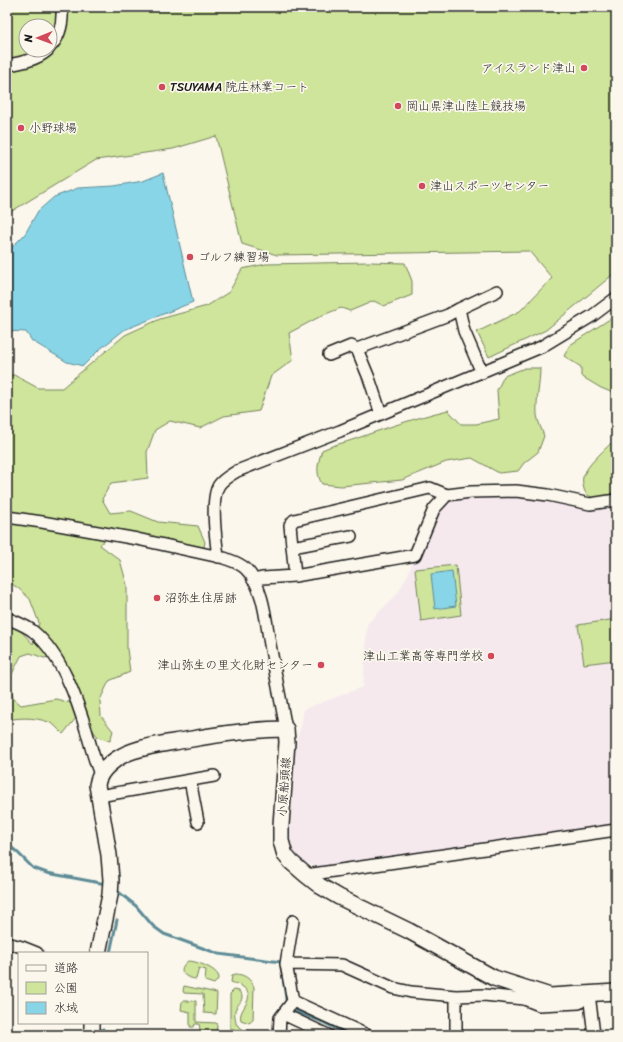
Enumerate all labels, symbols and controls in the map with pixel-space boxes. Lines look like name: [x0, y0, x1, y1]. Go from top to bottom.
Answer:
north arrow: [18, 18, 58, 58]
text: N: [19, 34, 38, 43]
place label: アイスランド津山: [481, 57, 576, 79]
marker: アイスランド津山: [579, 63, 589, 73]
place label: TSUYAMA 院庄林業コート: [170, 76, 309, 98]
marker: TSUYAMA 院庄林業コート: [157, 82, 167, 92]
place label: 岡山県津山陸上競技場: [406, 95, 526, 117]
marker: 岡山県津山陸上競技場: [393, 101, 403, 111]
place label: 小野球場: [29, 117, 77, 139]
marker: 小野球場: [16, 123, 26, 133]
place label: 津山スポーツセンター: [430, 175, 549, 197]
marker: 津山スポーツセンター: [417, 181, 427, 191]
place label: ゴルフ練習場: [198, 246, 270, 268]
marker: ゴルフ練習場: [185, 252, 195, 262]
place label: 沼弥生住居跡: [165, 587, 237, 609]
marker: 沼弥生住居跡: [152, 593, 162, 603]
place label: 津山工業高等専門学校: [363, 645, 483, 667]
marker: 津山工業高等専門学校: [486, 651, 496, 661]
place label: 津山弥生の里文化財センター: [157, 654, 313, 676]
marker: 津山弥生の里文化財センター: [316, 660, 326, 670]
street label: 小原船頭線: [271, 756, 297, 818]
legend: [18, 952, 148, 1024]
text: 道路: [54, 957, 78, 979]
text: 公園: [54, 977, 78, 999]
text: 水域: [54, 997, 78, 1019]

